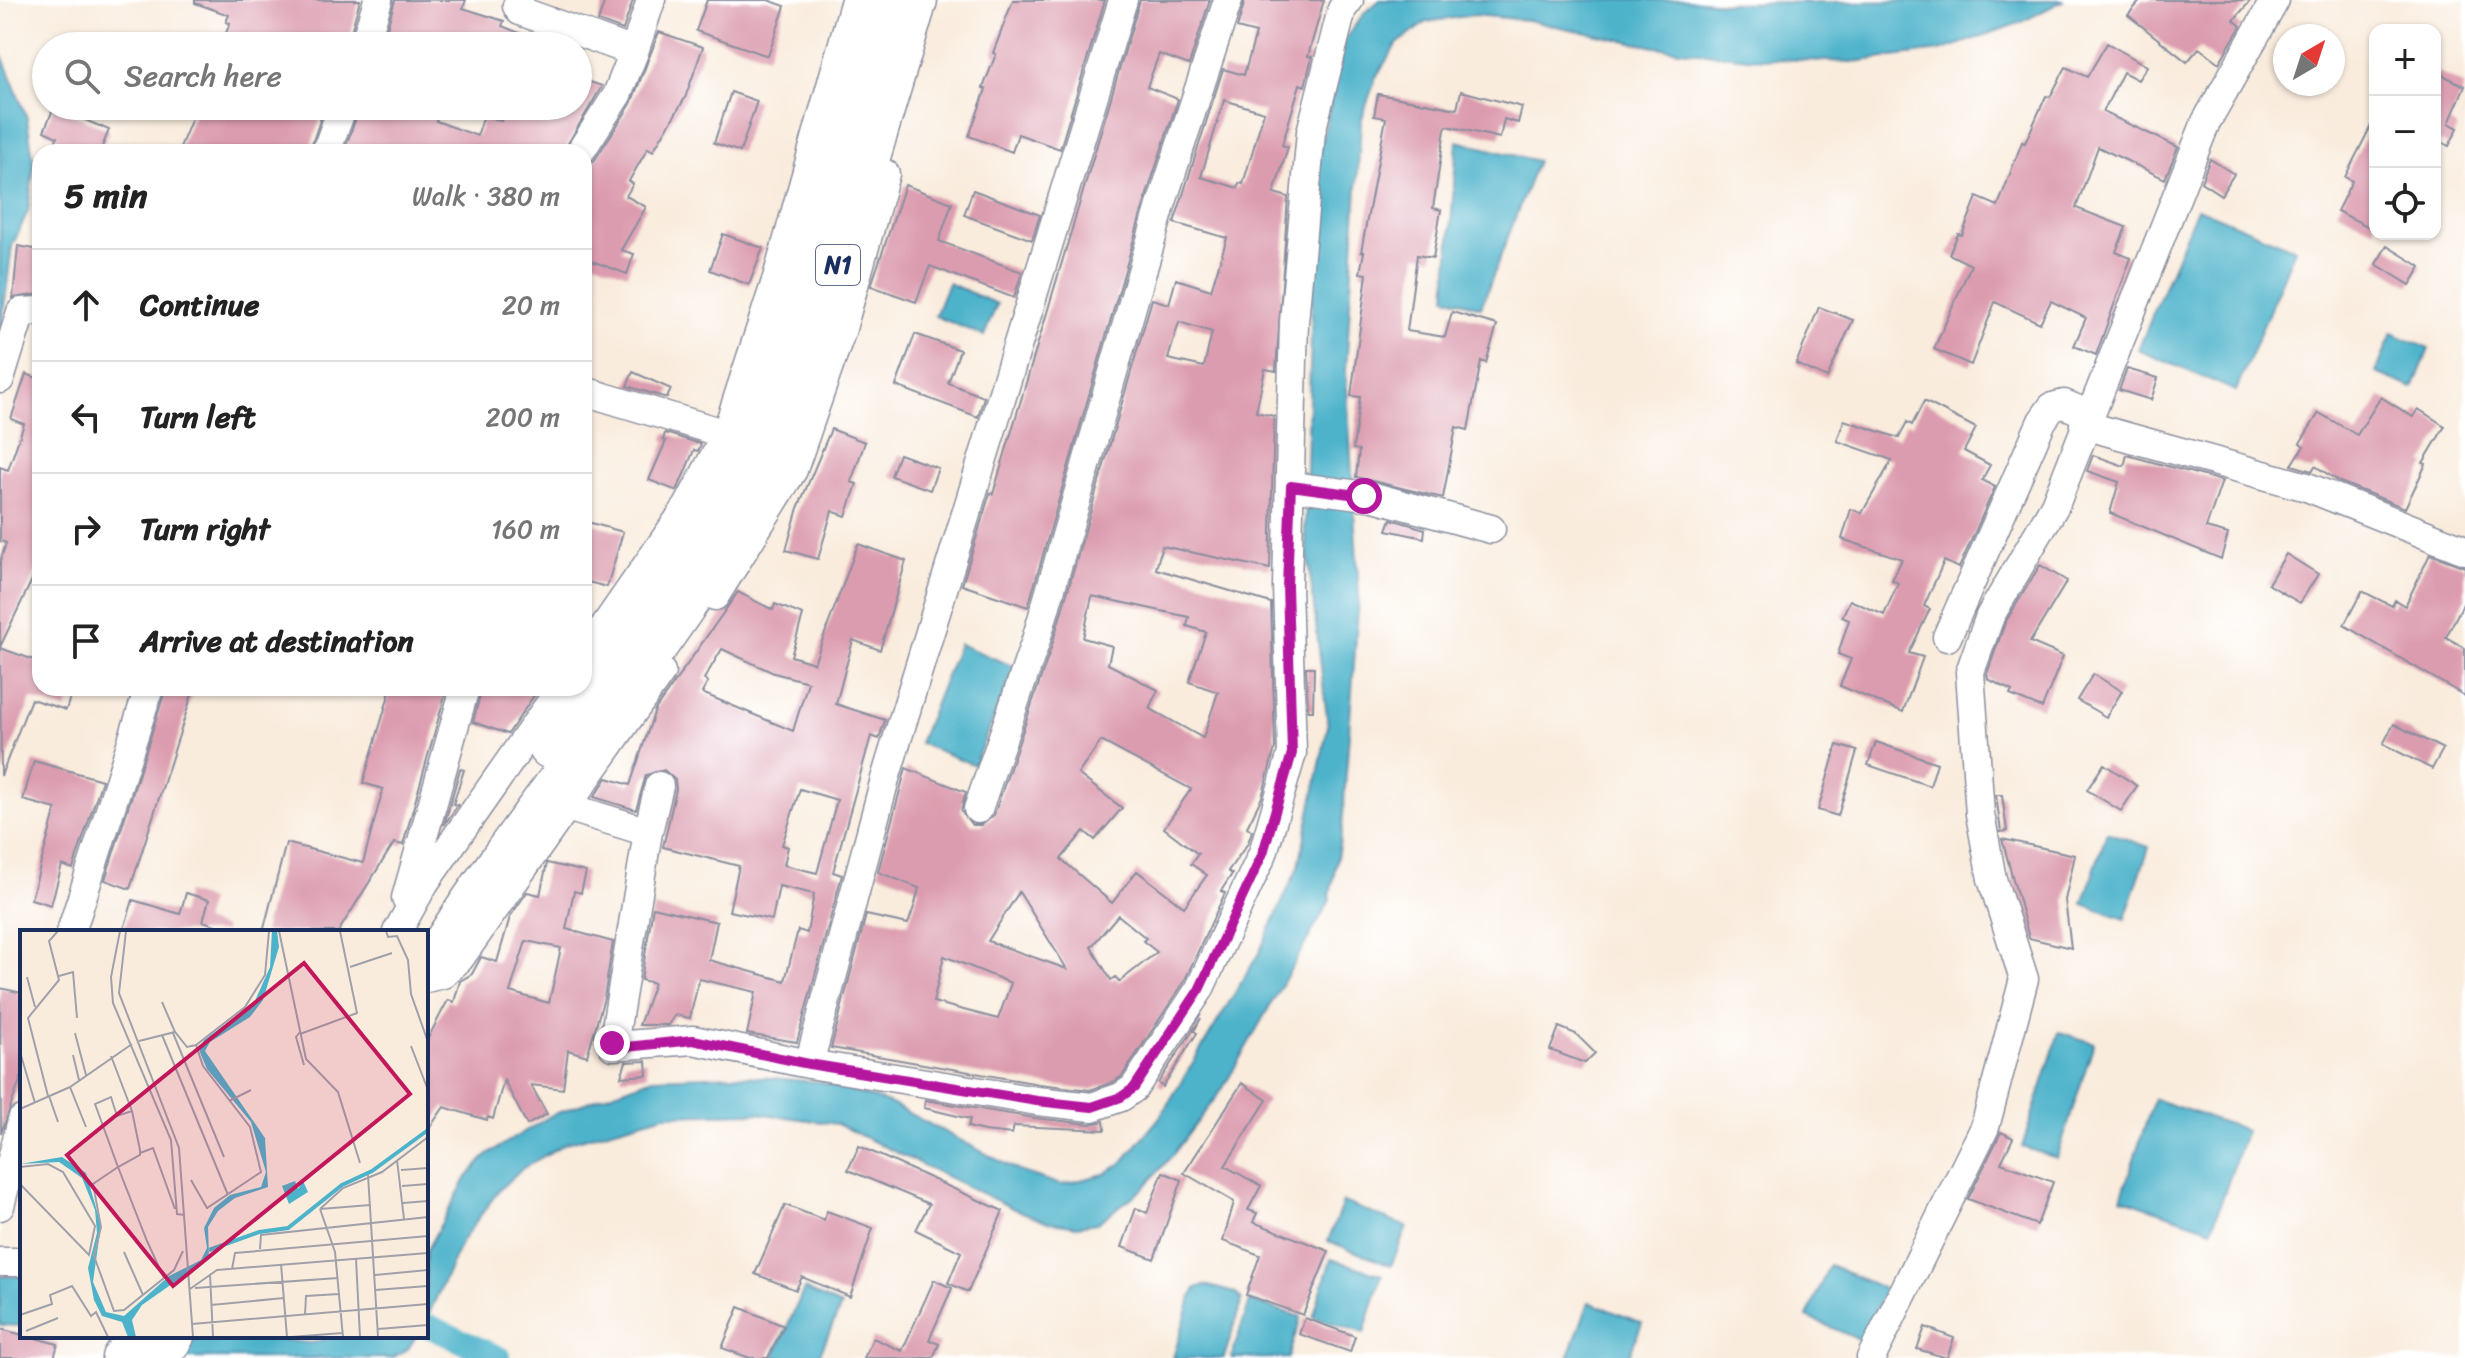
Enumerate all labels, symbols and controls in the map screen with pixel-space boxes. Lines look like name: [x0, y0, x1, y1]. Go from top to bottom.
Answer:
north arrow: [2273, 24, 2345, 96]
map controls: [2369, 24, 2441, 240]
button: +: [2369, 24, 2441, 96]
search box: [32, 32, 592, 120]
text: Search here: [124, 49, 282, 103]
icon: search: [60, 54, 104, 98]
button: −: [2369, 96, 2441, 168]
text: 5 min: [64, 166, 147, 226]
button: locate: [2369, 168, 2441, 240]
text: Walk · 380 m: [412, 173, 560, 219]
road number: N1: [816, 245, 860, 285]
text: Continue: [140, 278, 259, 332]
text: 20 m: [502, 282, 560, 328]
icon: ahead: [64, 283, 108, 327]
text: Turn left: [140, 390, 256, 444]
text: 200 m: [485, 394, 560, 440]
icon: left: [64, 395, 108, 439]
route start: [1346, 478, 1382, 514]
text: Turn right: [140, 502, 270, 556]
text: 160 m: [491, 506, 560, 552]
icon: right: [64, 507, 108, 551]
text: Arrive at destination: [140, 614, 414, 668]
icon: arrive: [64, 619, 108, 663]
inset map: [20, 930, 428, 1338]
route end: [594, 1025, 630, 1061]

